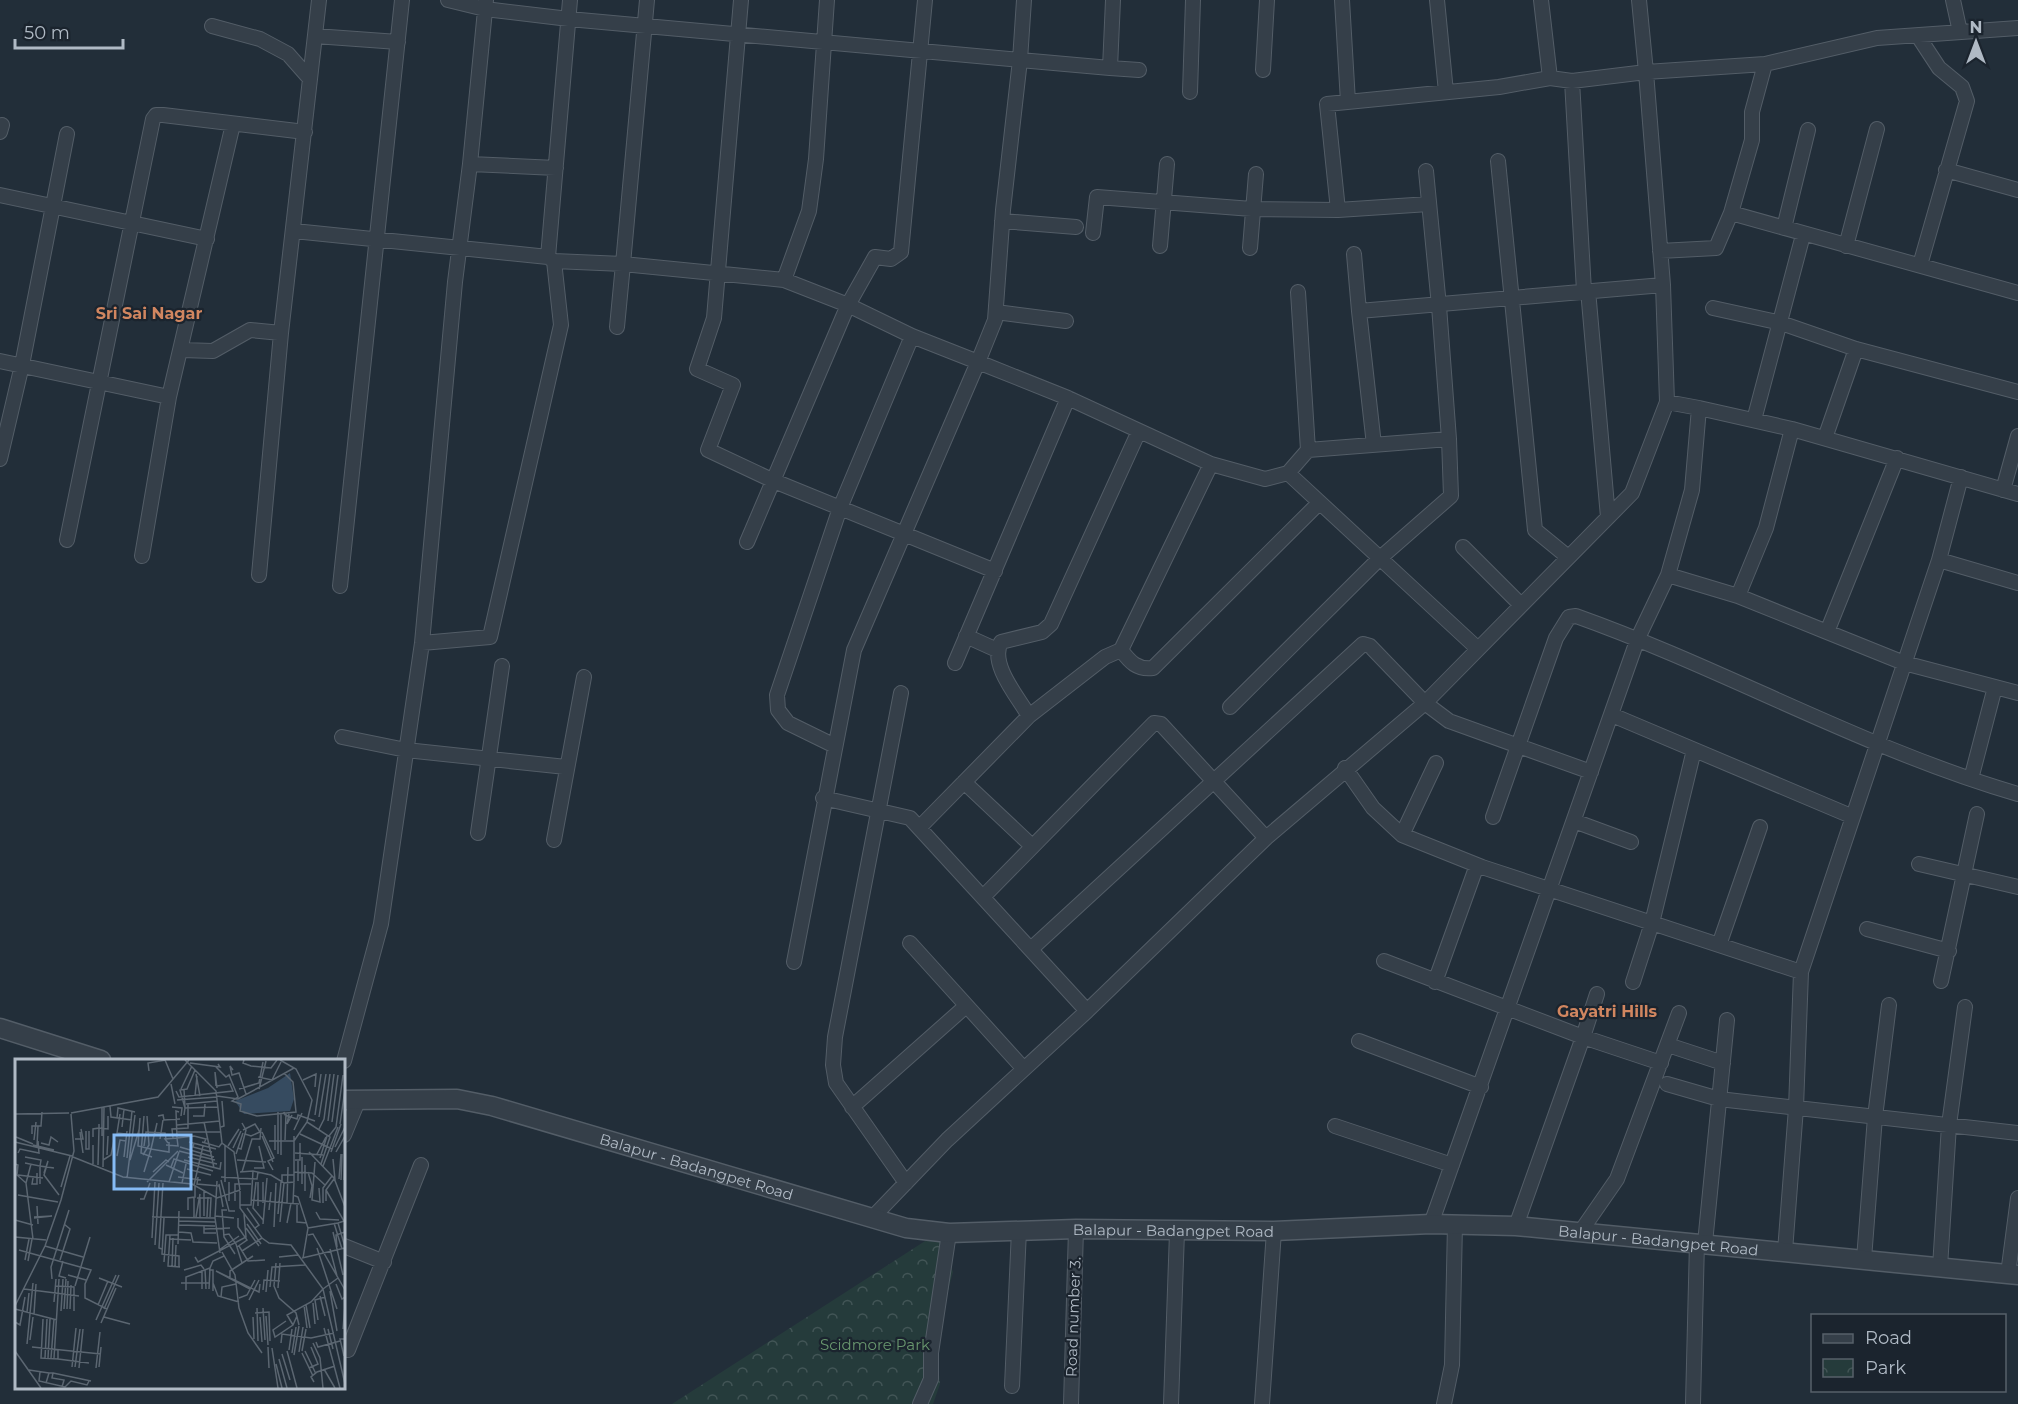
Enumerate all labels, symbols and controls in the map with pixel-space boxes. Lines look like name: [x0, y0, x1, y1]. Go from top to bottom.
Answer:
scale bar: [15, 12, 123, 50]
north arrow: [1946, 12, 2006, 72]
text: N: [1970, 18, 1982, 37]
text: 50 m: [24, 22, 70, 44]
district label: Sri Sai Nagar: [96, 304, 202, 323]
district label: Gayatri Hills: [1557, 1002, 1658, 1021]
inset map: [15, 1059, 345, 1389]
street label: Balapur - Badangpet Road: [597, 1129, 796, 1204]
street label: Balapur - Badangpet Road: [1073, 1219, 1274, 1240]
street label: Balapur - Badangpet Road: [1557, 1221, 1759, 1259]
street label: Road number 3.: [1061, 1257, 1085, 1377]
legend: [1811, 1314, 2006, 1392]
text: Road: [1865, 1327, 1912, 1349]
park label: Scidmore Park: [820, 1335, 930, 1354]
text: Park: [1865, 1357, 1906, 1379]

